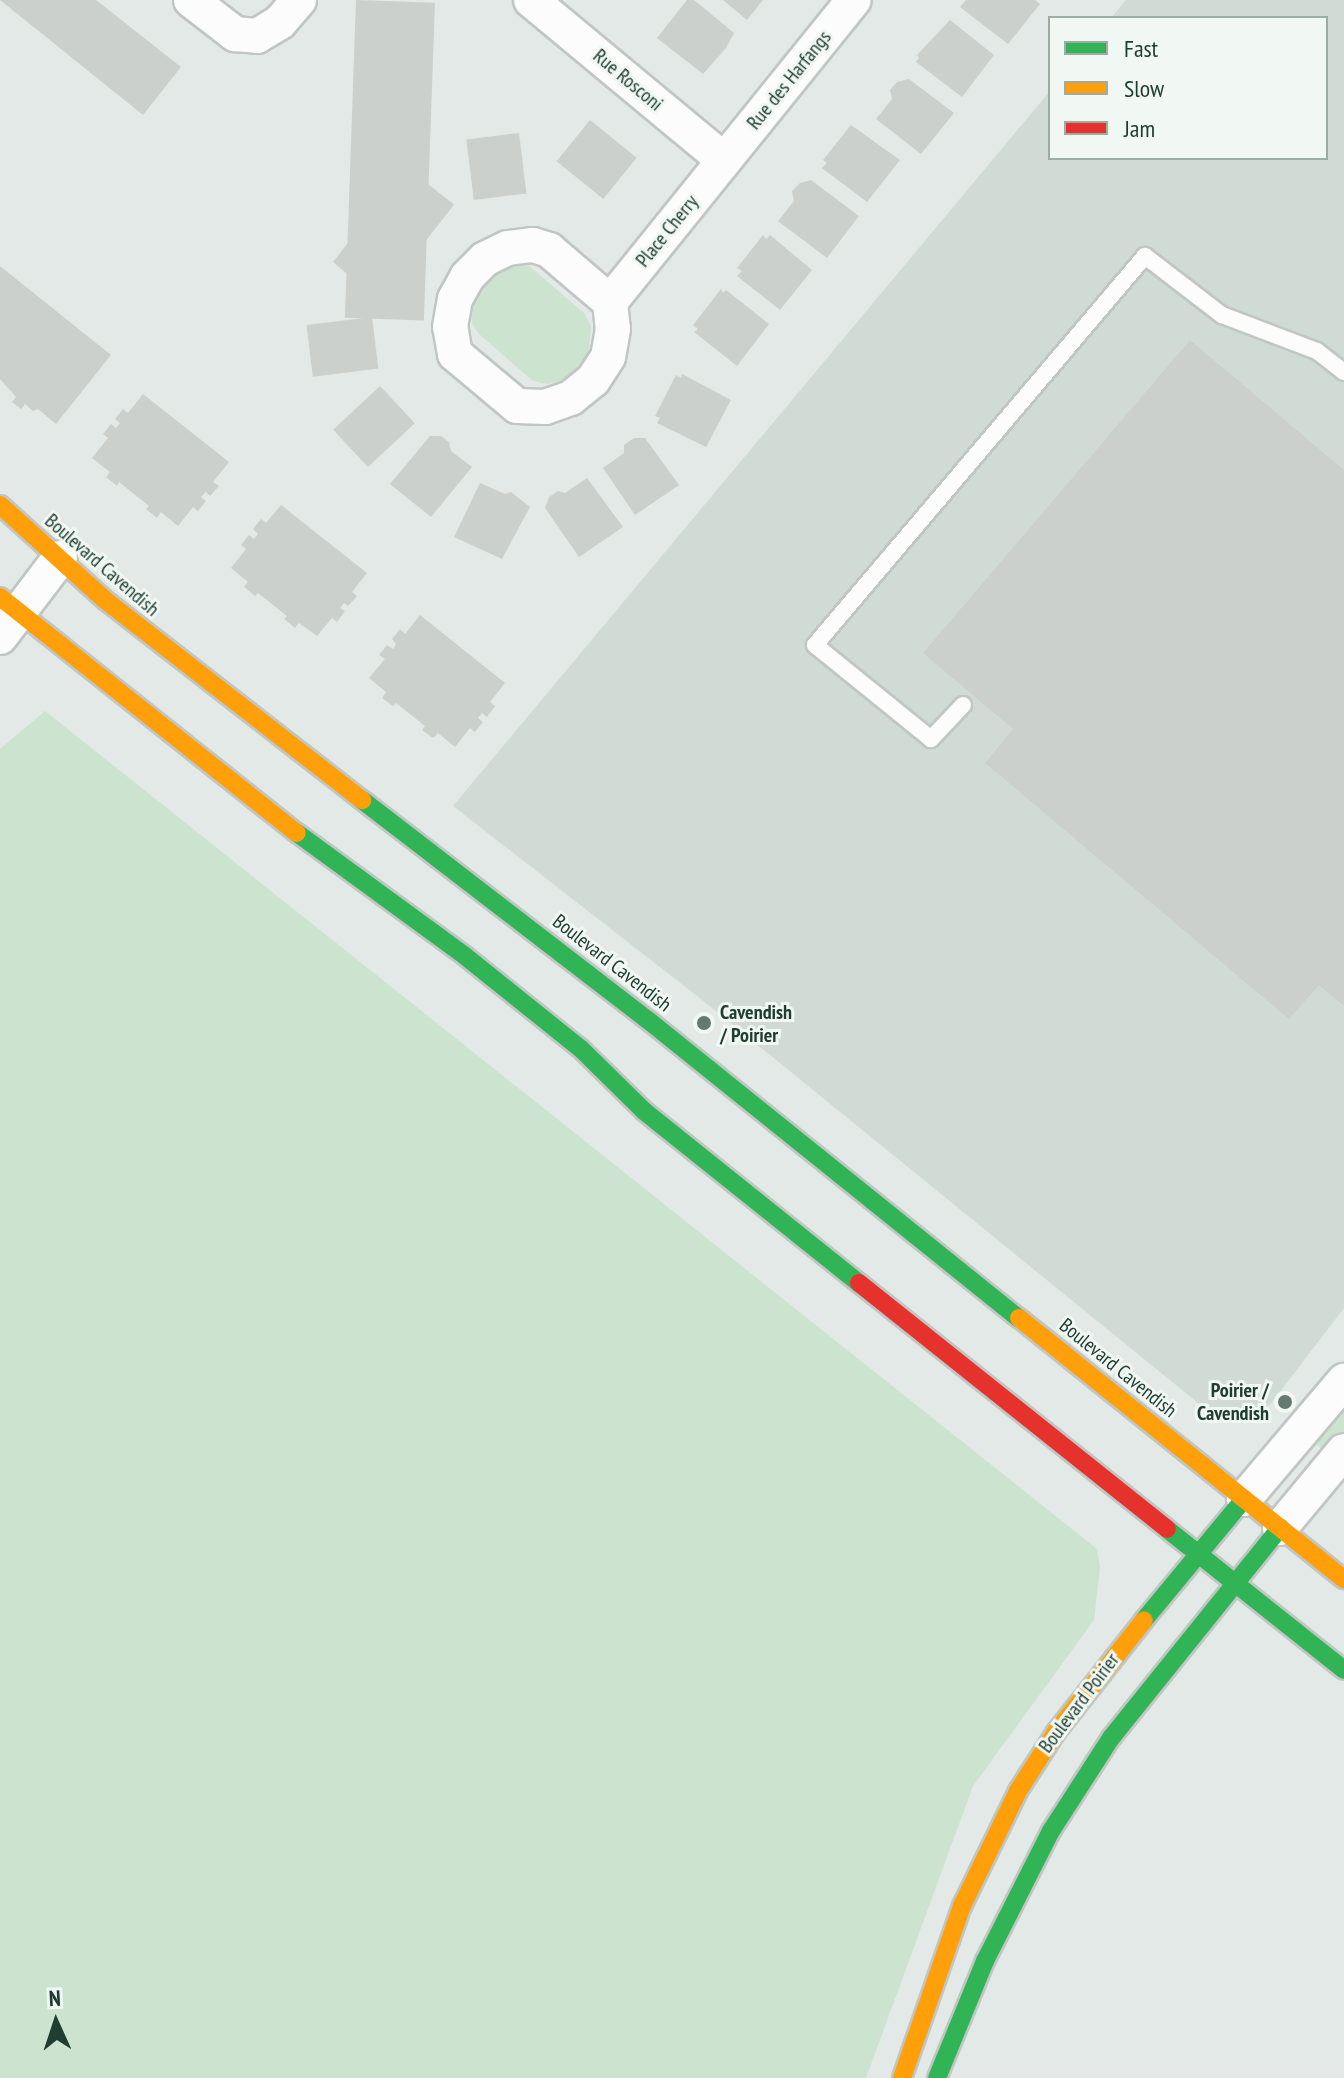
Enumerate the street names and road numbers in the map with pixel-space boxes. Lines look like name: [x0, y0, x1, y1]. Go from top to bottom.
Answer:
street label: Rue des Harfangs: [742, 26, 836, 134]
street label: Rue Rosconi: [588, 44, 668, 116]
street label: Place Cherry: [631, 190, 703, 272]
street label: Boulevard Cavendish: [40, 509, 164, 621]
street label: Boulevard Cavendish: [548, 909, 676, 1017]
street label: Boulevard Cavendish: [1055, 1313, 1181, 1423]
street label: Boulevard Poirier: [1034, 1648, 1124, 1758]

